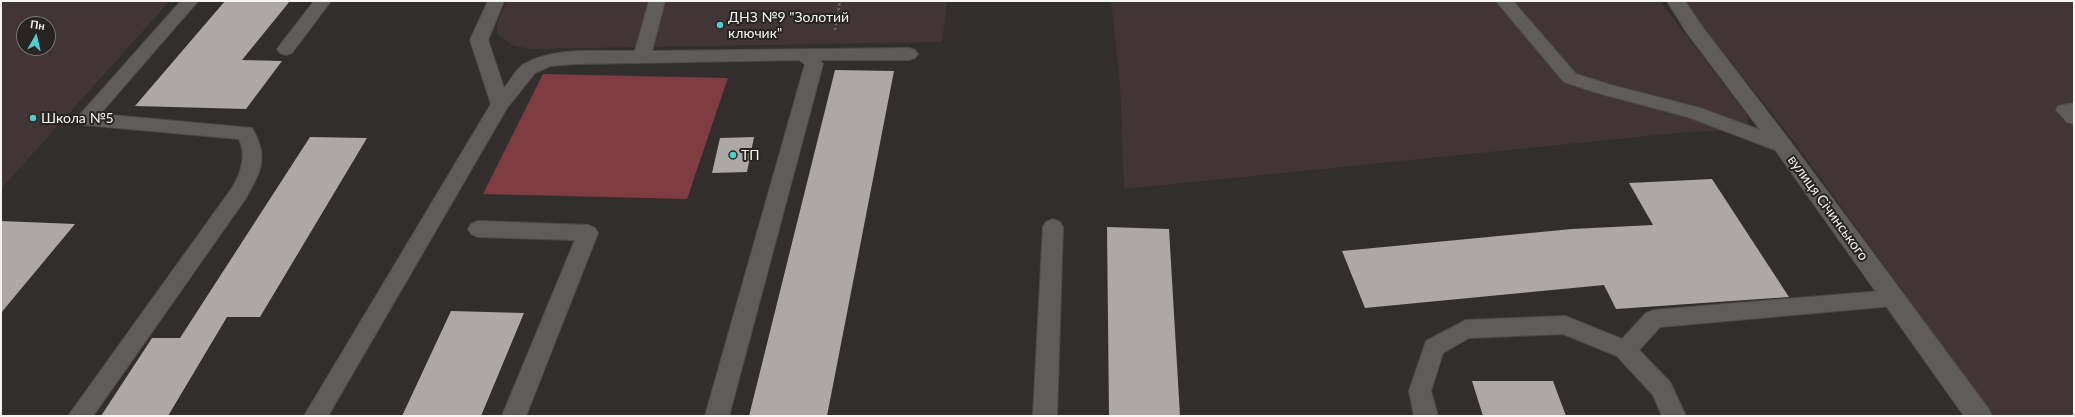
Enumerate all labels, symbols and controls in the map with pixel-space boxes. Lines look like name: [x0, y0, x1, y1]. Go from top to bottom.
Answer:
place label: ДНЗ №9 "Золотий ключик": [728, 9, 849, 42]
north arrow: [16, 16, 56, 56]
text: Пн: [30, 17, 46, 32]
marker: ДНЗ №9 "Золотий ключик": [715, 20, 725, 30]
place label: Школа №5: [41, 110, 114, 126]
marker: Школа №5: [28, 113, 38, 123]
place label: ТП: [741, 147, 760, 163]
marker: ТП: [728, 150, 738, 160]
street label: вулиця Січинського: [1784, 152, 1872, 264]

